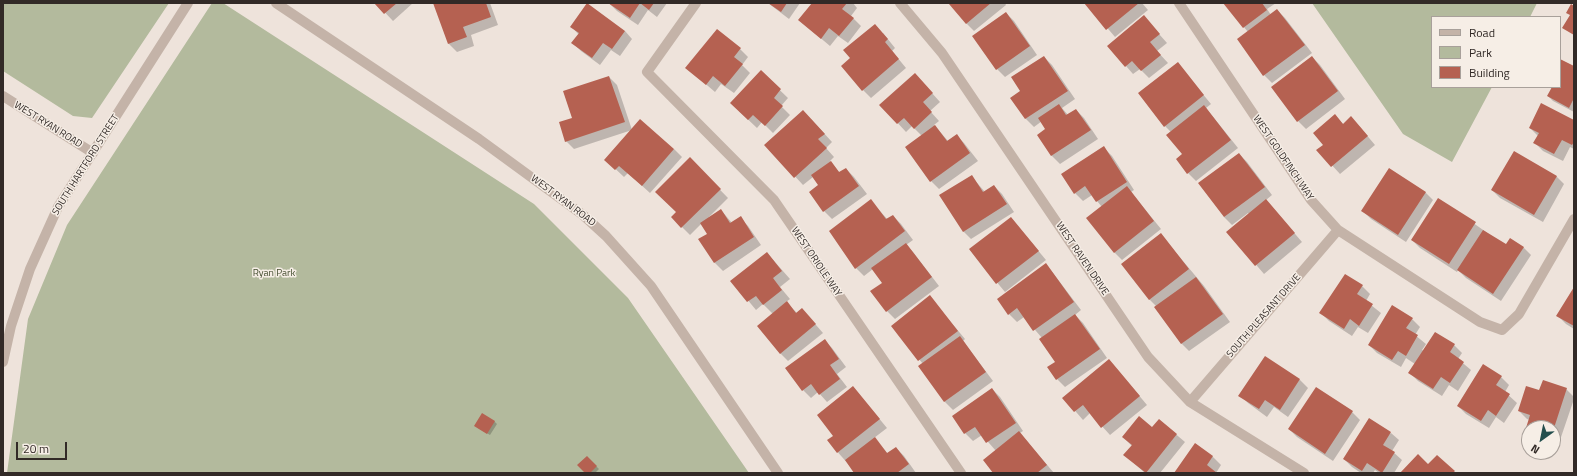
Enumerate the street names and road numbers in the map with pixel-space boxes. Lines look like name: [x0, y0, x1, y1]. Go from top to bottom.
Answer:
street label: WEST RYAN ROAD: [12, 99, 84, 151]
street label: SOUTH HARTFORD STREET: [50, 112, 122, 218]
street label: WEST GOLDFINCH WAY: [1250, 113, 1316, 203]
street label: WEST RYAN ROAD: [528, 173, 598, 229]
street label: WEST RAVEN DRIVE: [1053, 220, 1111, 298]
street label: WEST ORIOLE WAY: [788, 225, 844, 299]
street label: SOUTH PLEASANT DRIVE: [1224, 272, 1304, 360]

